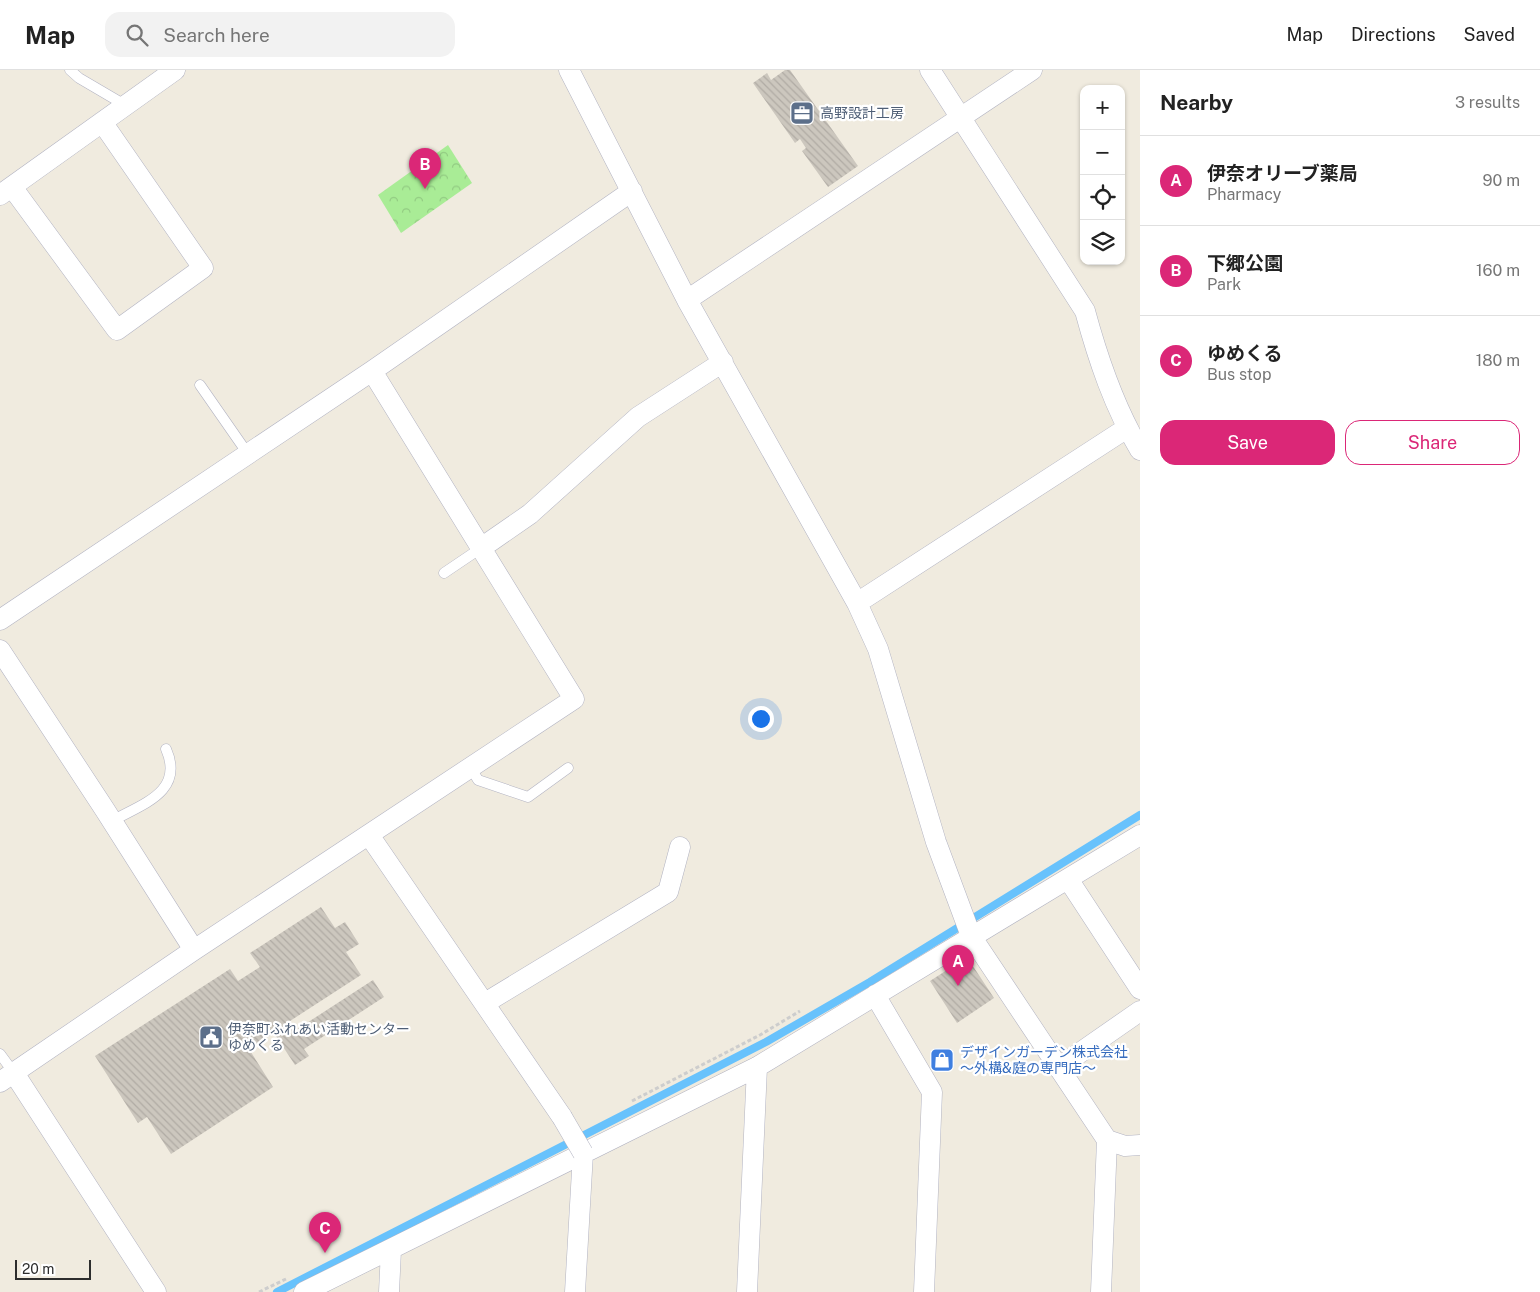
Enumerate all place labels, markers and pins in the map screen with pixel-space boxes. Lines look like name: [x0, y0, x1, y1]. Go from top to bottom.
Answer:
office icon: 高野設計工房: [789, 100, 815, 126]
place label: 高野設計工房: [820, 105, 904, 121]
pin: B: [409, 148, 441, 189]
pin: A: [942, 945, 974, 986]
place label: 伊奈町ふれあい活動センター ゆめくる: [228, 1021, 410, 1053]
public building icon: 伊奈町ふれあい活動センター ゆめくる: [198, 1024, 224, 1050]
place label: デザインガーデン株式会社 ～外構&庭の専門店～: [960, 1044, 1128, 1076]
shop icon: デザインガーデン株式会社 ～外構&庭の専門店～: [929, 1047, 955, 1073]
pin: C: [309, 1212, 341, 1253]

